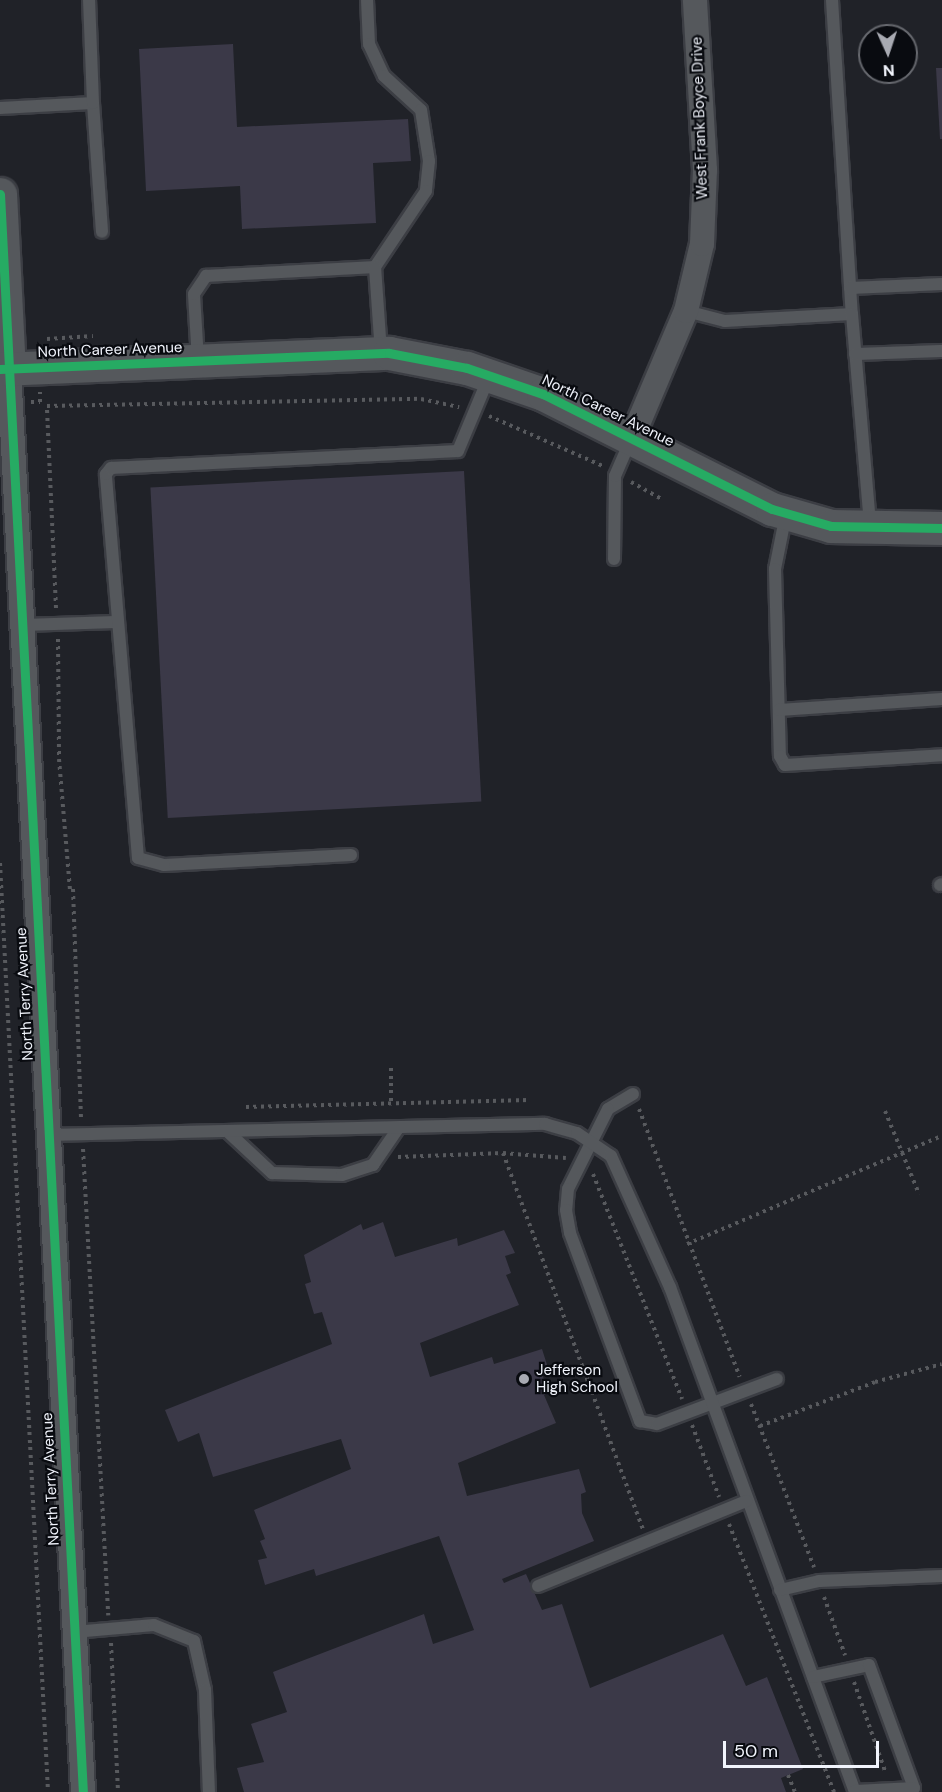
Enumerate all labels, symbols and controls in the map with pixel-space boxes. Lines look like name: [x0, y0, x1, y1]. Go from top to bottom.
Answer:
north arrow: [858, 24, 918, 84]
street label: West Frank Boyce Drive: [688, 36, 712, 200]
text: N: [882, 60, 895, 81]
street label: North Career Avenue: [37, 338, 183, 362]
street label: North Career Avenue: [539, 371, 677, 451]
street label: North Terry Avenue: [13, 927, 37, 1061]
place label: Jefferson High School: [536, 1361, 618, 1396]
marker: Jefferson High School: [517, 1372, 531, 1386]
street label: North Terry Avenue: [39, 1412, 63, 1546]
scale bar: [726, 1729, 882, 1767]
text: 50 m: [734, 1739, 778, 1763]

